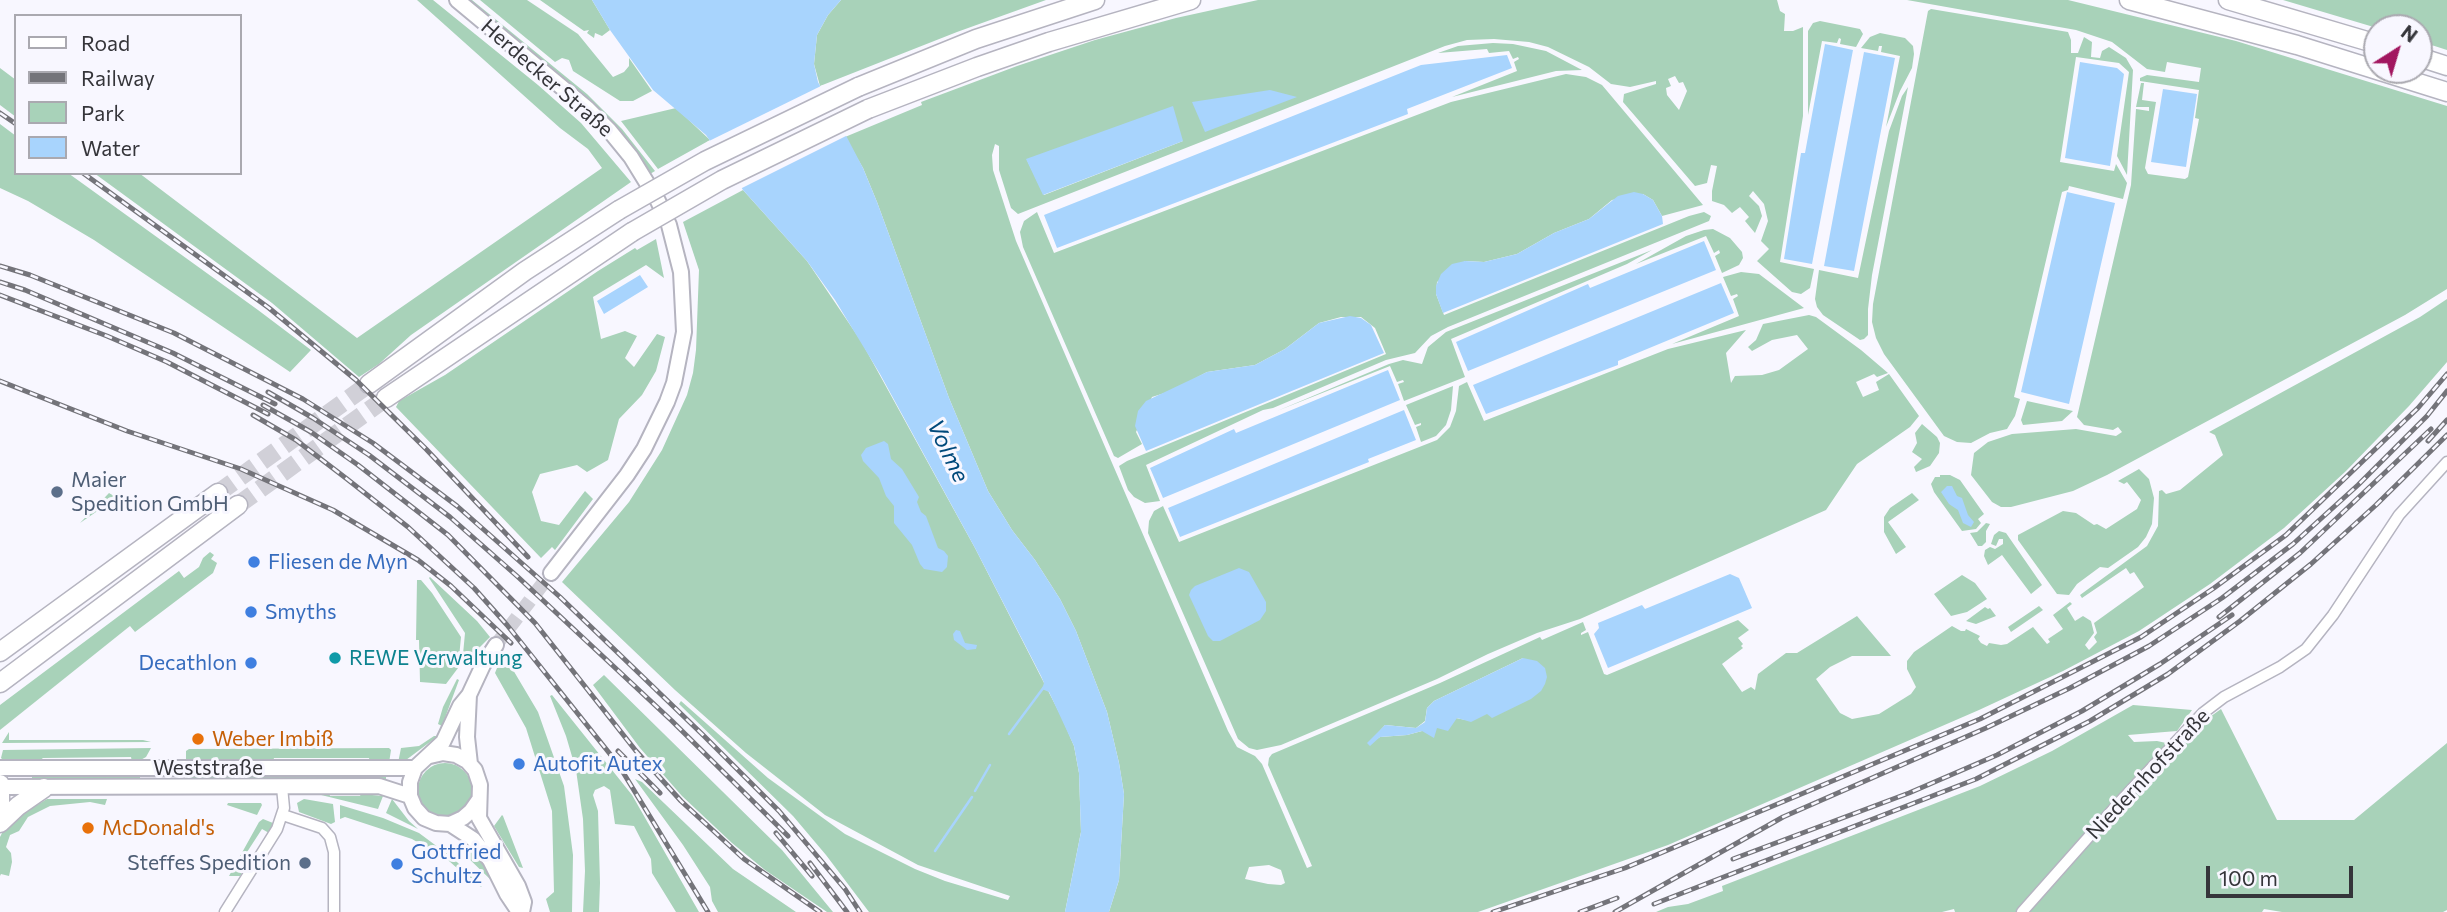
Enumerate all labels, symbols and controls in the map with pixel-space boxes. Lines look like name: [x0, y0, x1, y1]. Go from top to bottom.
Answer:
legend: [14, 14, 242, 175]
street label: Herdecker Straße: [476, 14, 618, 142]
north arrow: [2363, 14, 2433, 84]
text: N: [2397, 20, 2422, 47]
text: Road: [81, 30, 130, 55]
text: Railway: [81, 65, 155, 90]
text: Park: [81, 100, 125, 125]
text: Water: [81, 135, 140, 160]
water label: Volme: [921, 415, 975, 487]
place label: Maier Spedition GmbH: [71, 467, 229, 517]
marker: Maier Spedition GmbH: [49, 484, 65, 500]
place label: Fliesen de Myn: [268, 549, 408, 575]
marker: Fliesen de Myn: [246, 554, 262, 570]
place label: Smyths: [265, 599, 336, 625]
marker: Smyths: [243, 604, 259, 620]
place label: REWE Verwaltung: [349, 645, 523, 671]
place label: Decathlon: [139, 650, 237, 676]
marker: REWE Verwaltung: [327, 650, 343, 666]
marker: Decathlon: [243, 655, 259, 671]
street label: Niedernhofstraße: [2081, 703, 2215, 845]
place label: Weber Imbiß: [212, 726, 334, 752]
marker: Weber Imbiß: [190, 731, 206, 747]
place label: Autofit Autex: [533, 751, 663, 777]
street label: Weststraße: [153, 755, 263, 781]
marker: Autofit Autex: [511, 756, 527, 772]
place label: McDonald's: [102, 815, 215, 841]
marker: McDonald's: [80, 820, 96, 836]
place label: Gottfried Schultz: [411, 839, 501, 889]
place label: Steffes Spedition: [127, 850, 291, 876]
scale bar: [2209, 852, 2356, 896]
marker: Steffes Spedition: [297, 855, 313, 871]
marker: Gottfried Schultz: [389, 856, 405, 872]
text: 100 m: [2219, 865, 2278, 890]

